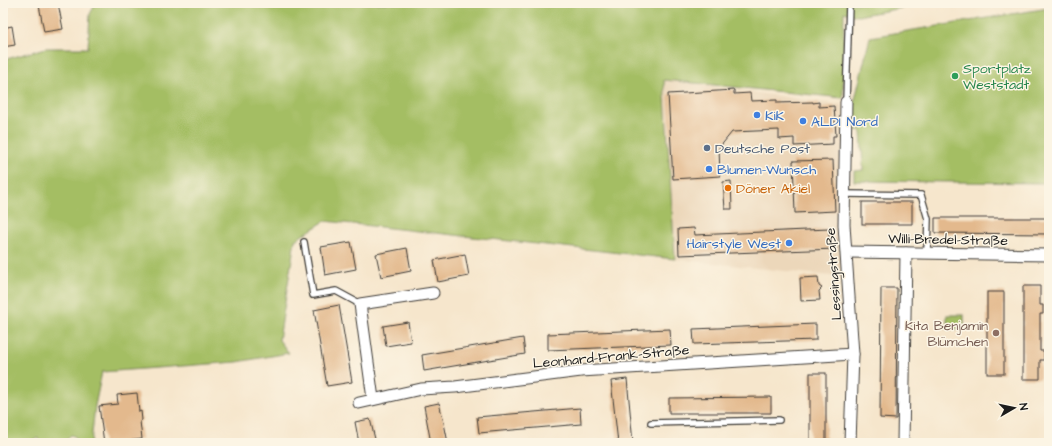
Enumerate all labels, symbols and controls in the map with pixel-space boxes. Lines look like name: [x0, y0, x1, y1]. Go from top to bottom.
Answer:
place label: Sportplatz Weststadt: [963, 59, 1031, 95]
marker: Sportplatz Weststadt: [950, 71, 960, 81]
place label: KiK: [765, 106, 785, 126]
marker: KiK: [752, 110, 762, 120]
place label: ALDI Nord: [811, 112, 878, 132]
marker: ALDI Nord: [798, 116, 808, 126]
place label: Deutsche Post: [715, 139, 810, 159]
marker: Deutsche Post: [702, 143, 712, 153]
place label: Blumen-Wunsch: [717, 160, 816, 180]
marker: Blumen-Wunsch: [704, 164, 714, 174]
place label: Döner Akiel: [736, 179, 810, 199]
marker: Döner Akiel: [723, 183, 733, 193]
street label: Lessingstraße: [821, 227, 847, 321]
street label: Willi-Bredel-Straße: [888, 229, 1008, 251]
place label: Hairstyle West: [686, 234, 781, 254]
marker: Hairstyle West: [784, 238, 794, 248]
place label: Kita Benjamin Blümchen: [905, 316, 988, 352]
marker: Kita Benjamin Blümchen: [991, 328, 1001, 338]
street label: Leonhard-Frank-Straße: [532, 340, 691, 374]
north arrow: [994, 388, 1034, 428]
text: N: [1015, 402, 1031, 411]

